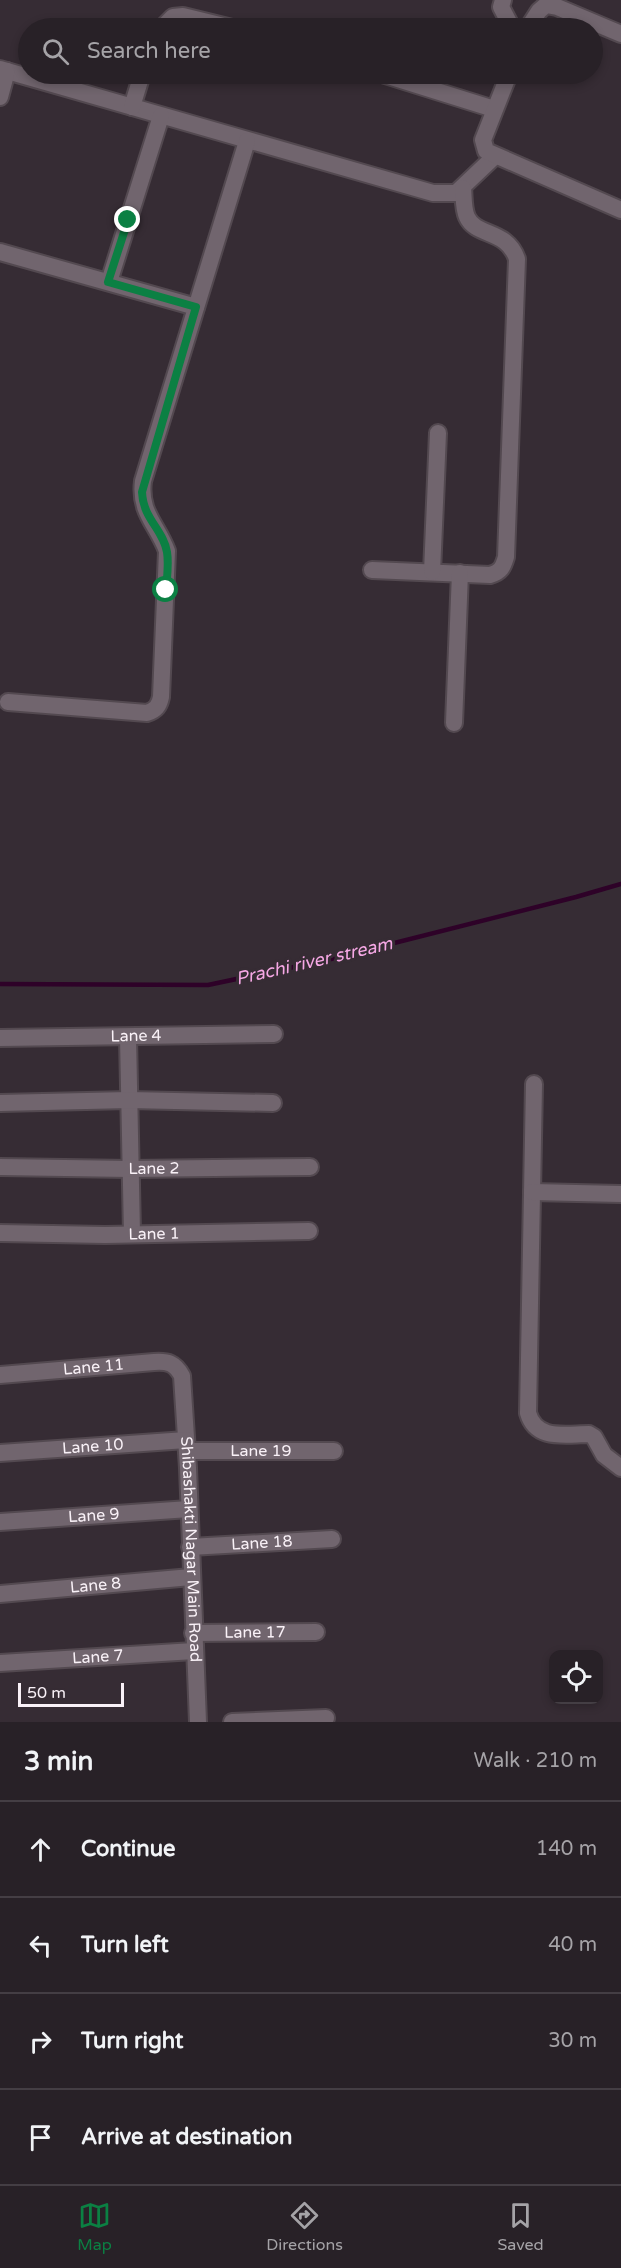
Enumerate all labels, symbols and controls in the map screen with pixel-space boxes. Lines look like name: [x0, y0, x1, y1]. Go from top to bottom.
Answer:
search box: [18, 18, 603, 84]
icon: search: [39, 35, 72, 68]
text: Search here: [87, 38, 211, 64]
route end: [114, 206, 140, 232]
route start: [152, 576, 178, 602]
water label: Prachi river stream: [234, 932, 395, 990]
street label: Lane 4: [110, 1026, 162, 1046]
street label: Lane 2: [128, 1158, 180, 1179]
street label: Lane 1: [128, 1224, 180, 1245]
street label: Lane 11: [62, 1355, 125, 1380]
street label: Lane 10: [61, 1434, 124, 1459]
street label: Shibashakti Nagar Main Road: [176, 1436, 206, 1663]
street label: Lane 19: [230, 1441, 292, 1461]
street label: Lane 9: [68, 1504, 120, 1527]
street label: Lane 18: [231, 1531, 293, 1555]
street label: Lane 8: [69, 1573, 122, 1598]
street label: Lane 17: [224, 1622, 286, 1643]
street label: Lane 7: [72, 1645, 124, 1669]
map controls: [549, 1650, 603, 1704]
button: locate: [549, 1650, 603, 1704]
scale bar: [18, 1680, 124, 1708]
text: 50 m: [27, 1683, 66, 1703]
text: 3 min: [24, 1746, 93, 1777]
text: Walk · 210 m: [474, 1749, 597, 1773]
icon: ahead: [24, 1833, 57, 1866]
text: Continue: [81, 1836, 176, 1862]
text: 140 m: [536, 1837, 597, 1861]
icon: left: [24, 1929, 57, 1962]
text: Turn left: [81, 1932, 169, 1958]
text: 40 m: [548, 1933, 597, 1957]
icon: right: [24, 2025, 57, 2058]
text: Turn right: [81, 2028, 183, 2054]
text: 30 m: [548, 2029, 597, 2053]
icon: arrive: [24, 2121, 57, 2154]
text: Arrive at destination: [81, 2124, 292, 2150]
tab: Map: [77, 2199, 112, 2255]
tab: Directions: [266, 2199, 343, 2255]
tab: Saved: [497, 2199, 544, 2255]

